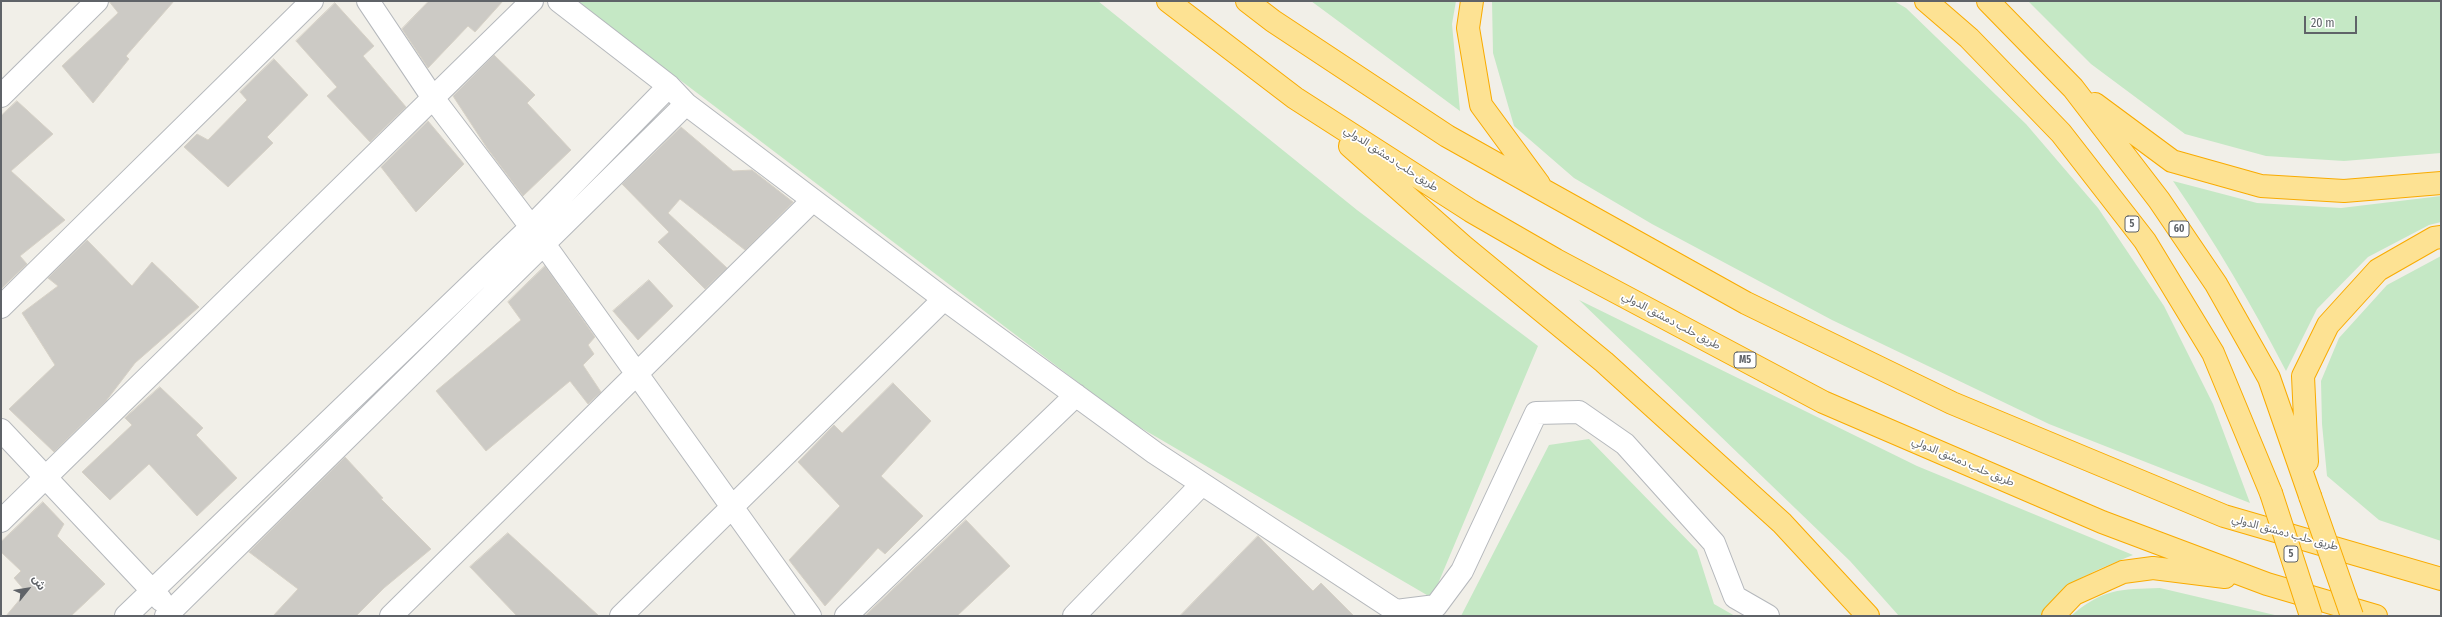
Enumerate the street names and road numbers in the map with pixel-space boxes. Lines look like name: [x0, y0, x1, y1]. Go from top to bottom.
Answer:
street label: طريق حلب دمشق الدولي: [1341, 124, 1441, 194]
road number: 5: [2125, 216, 2139, 232]
road number: 60: [2169, 221, 2189, 237]
street label: طريق حلب دمشق الدولي: [1619, 289, 1723, 353]
road number: M5: [1734, 352, 1756, 368]
street label: طريق حلب دمشق الدولي: [1910, 434, 2016, 490]
street label: طريق حلب دمشق الدولي: [2230, 512, 2340, 554]
road number: 5: [2284, 546, 2298, 562]

